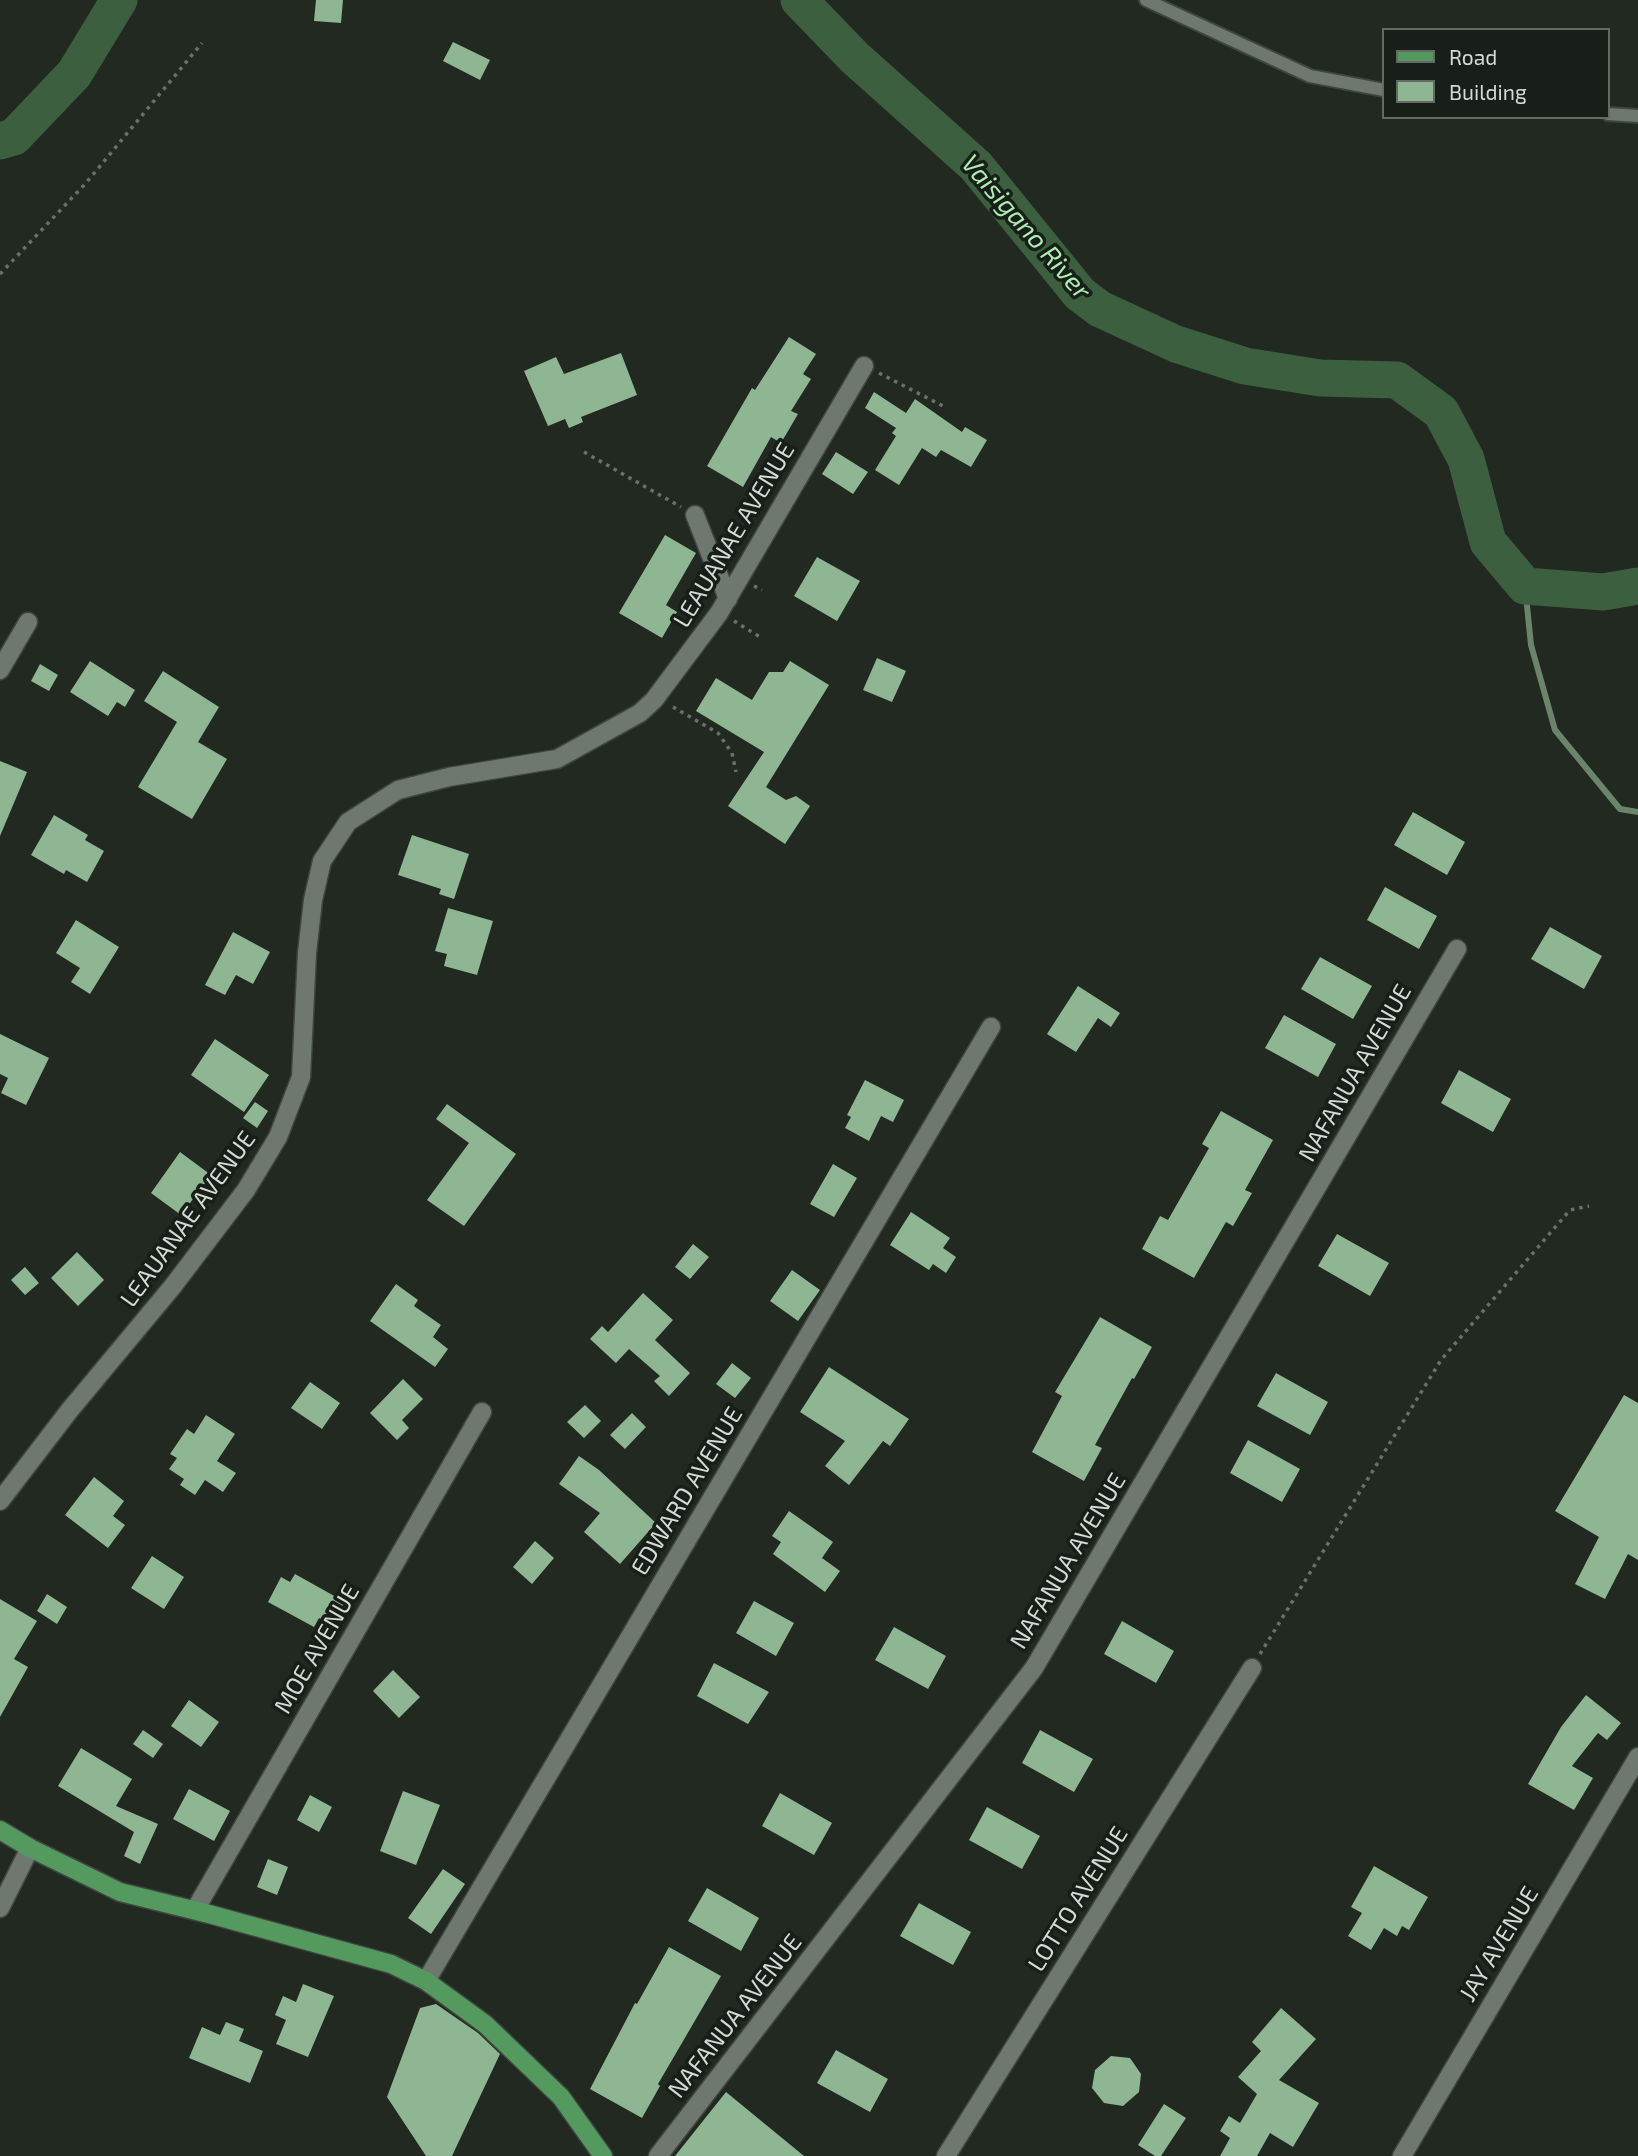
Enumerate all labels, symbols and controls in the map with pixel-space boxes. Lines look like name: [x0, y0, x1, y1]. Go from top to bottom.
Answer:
legend: [1382, 28, 1610, 119]
text: Road: [1449, 44, 1497, 69]
text: Building: [1449, 79, 1527, 104]
water label: Vaisigano River: [955, 148, 1097, 306]
street label: LEAUANAE AVENUE: [667, 437, 801, 633]
street label: NAFANUA AVENUE: [1293, 979, 1417, 1167]
street label: LEAUANAE AVENUE: [114, 1125, 262, 1313]
street label: EDWARD AVENUE: [625, 1402, 749, 1580]
street label: NAFANUA AVENUE: [1004, 1468, 1132, 1654]
street label: MOE AVENUE: [268, 1579, 366, 1719]
street label: LOTTO AVENUE: [1022, 1821, 1134, 1977]
street label: JAY AVENUE: [1453, 1881, 1545, 2007]
street label: NAFANUA AVENUE: [662, 1928, 808, 2104]

